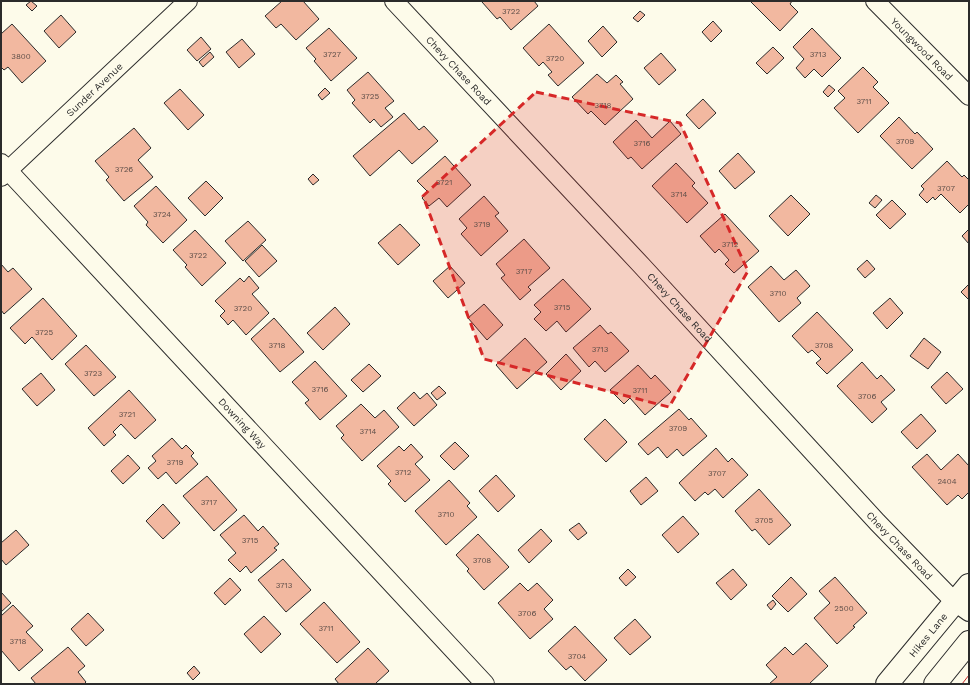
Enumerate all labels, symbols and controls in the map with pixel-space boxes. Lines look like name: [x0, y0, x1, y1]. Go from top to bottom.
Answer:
house number: 3722: [502, 7, 520, 16]
street label: Youngwood Road: [889, 15, 955, 82]
street label: Chevy Chase Road: [424, 34, 494, 107]
house number: 3727: [323, 50, 341, 59]
house number: 3713: [810, 50, 827, 59]
house number: 3800: [11, 52, 31, 61]
house number: 3720: [546, 54, 564, 63]
street label: Sunder Avenue: [64, 60, 125, 118]
house number: 3725: [361, 92, 379, 101]
house number: 3711: [856, 97, 872, 106]
house number: 3718: [595, 101, 612, 110]
house number: 3709: [896, 137, 914, 146]
house number: 3716: [634, 139, 651, 148]
house number: 3726: [115, 165, 133, 174]
house number: 3721: [436, 178, 452, 187]
house number: 3707: [937, 184, 955, 193]
house number: 3714: [671, 190, 688, 199]
house number: 3724: [153, 210, 171, 219]
house number: 3719: [474, 220, 491, 229]
house number: 3712: [722, 240, 739, 249]
house number: 3722: [189, 251, 207, 260]
house number: 3717: [516, 267, 533, 276]
street label: Chevy Chase Road: [645, 270, 714, 344]
house number: 3710: [770, 289, 786, 298]
house number: 3715: [554, 303, 571, 312]
house number: 3720: [234, 304, 252, 313]
house number: 3725: [35, 328, 53, 337]
house number: 3718: [269, 341, 286, 350]
house number: 3708: [815, 341, 833, 350]
house number: 3713: [592, 345, 609, 354]
house number: 3723: [84, 369, 102, 378]
house number: 3716: [312, 385, 329, 394]
house number: 3711: [632, 386, 648, 395]
house number: 3706: [858, 392, 876, 401]
street label: Downing Way: [217, 396, 269, 451]
house number: 3721: [119, 410, 135, 419]
house number: 3709: [669, 424, 687, 433]
house number: 3714: [360, 427, 377, 436]
house number: 3719: [167, 458, 184, 467]
house number: 3712: [395, 468, 412, 477]
house number: 3707: [708, 469, 726, 478]
house number: 2404: [937, 477, 957, 486]
house number: 3717: [201, 498, 218, 507]
street label: Chevy Chase Road: [865, 509, 935, 581]
house number: 3710: [438, 510, 454, 519]
house number: 3705: [755, 516, 773, 525]
house number: 3715: [242, 536, 259, 545]
house number: 3708: [473, 556, 491, 565]
house number: 3713: [276, 581, 293, 590]
house number: 2500: [834, 604, 854, 613]
house number: 3706: [518, 609, 536, 618]
street label: Hikes Lane: [906, 610, 949, 659]
house number: 3711: [318, 624, 334, 633]
house number: 3718: [10, 637, 27, 646]
house number: 3704: [568, 652, 586, 661]

